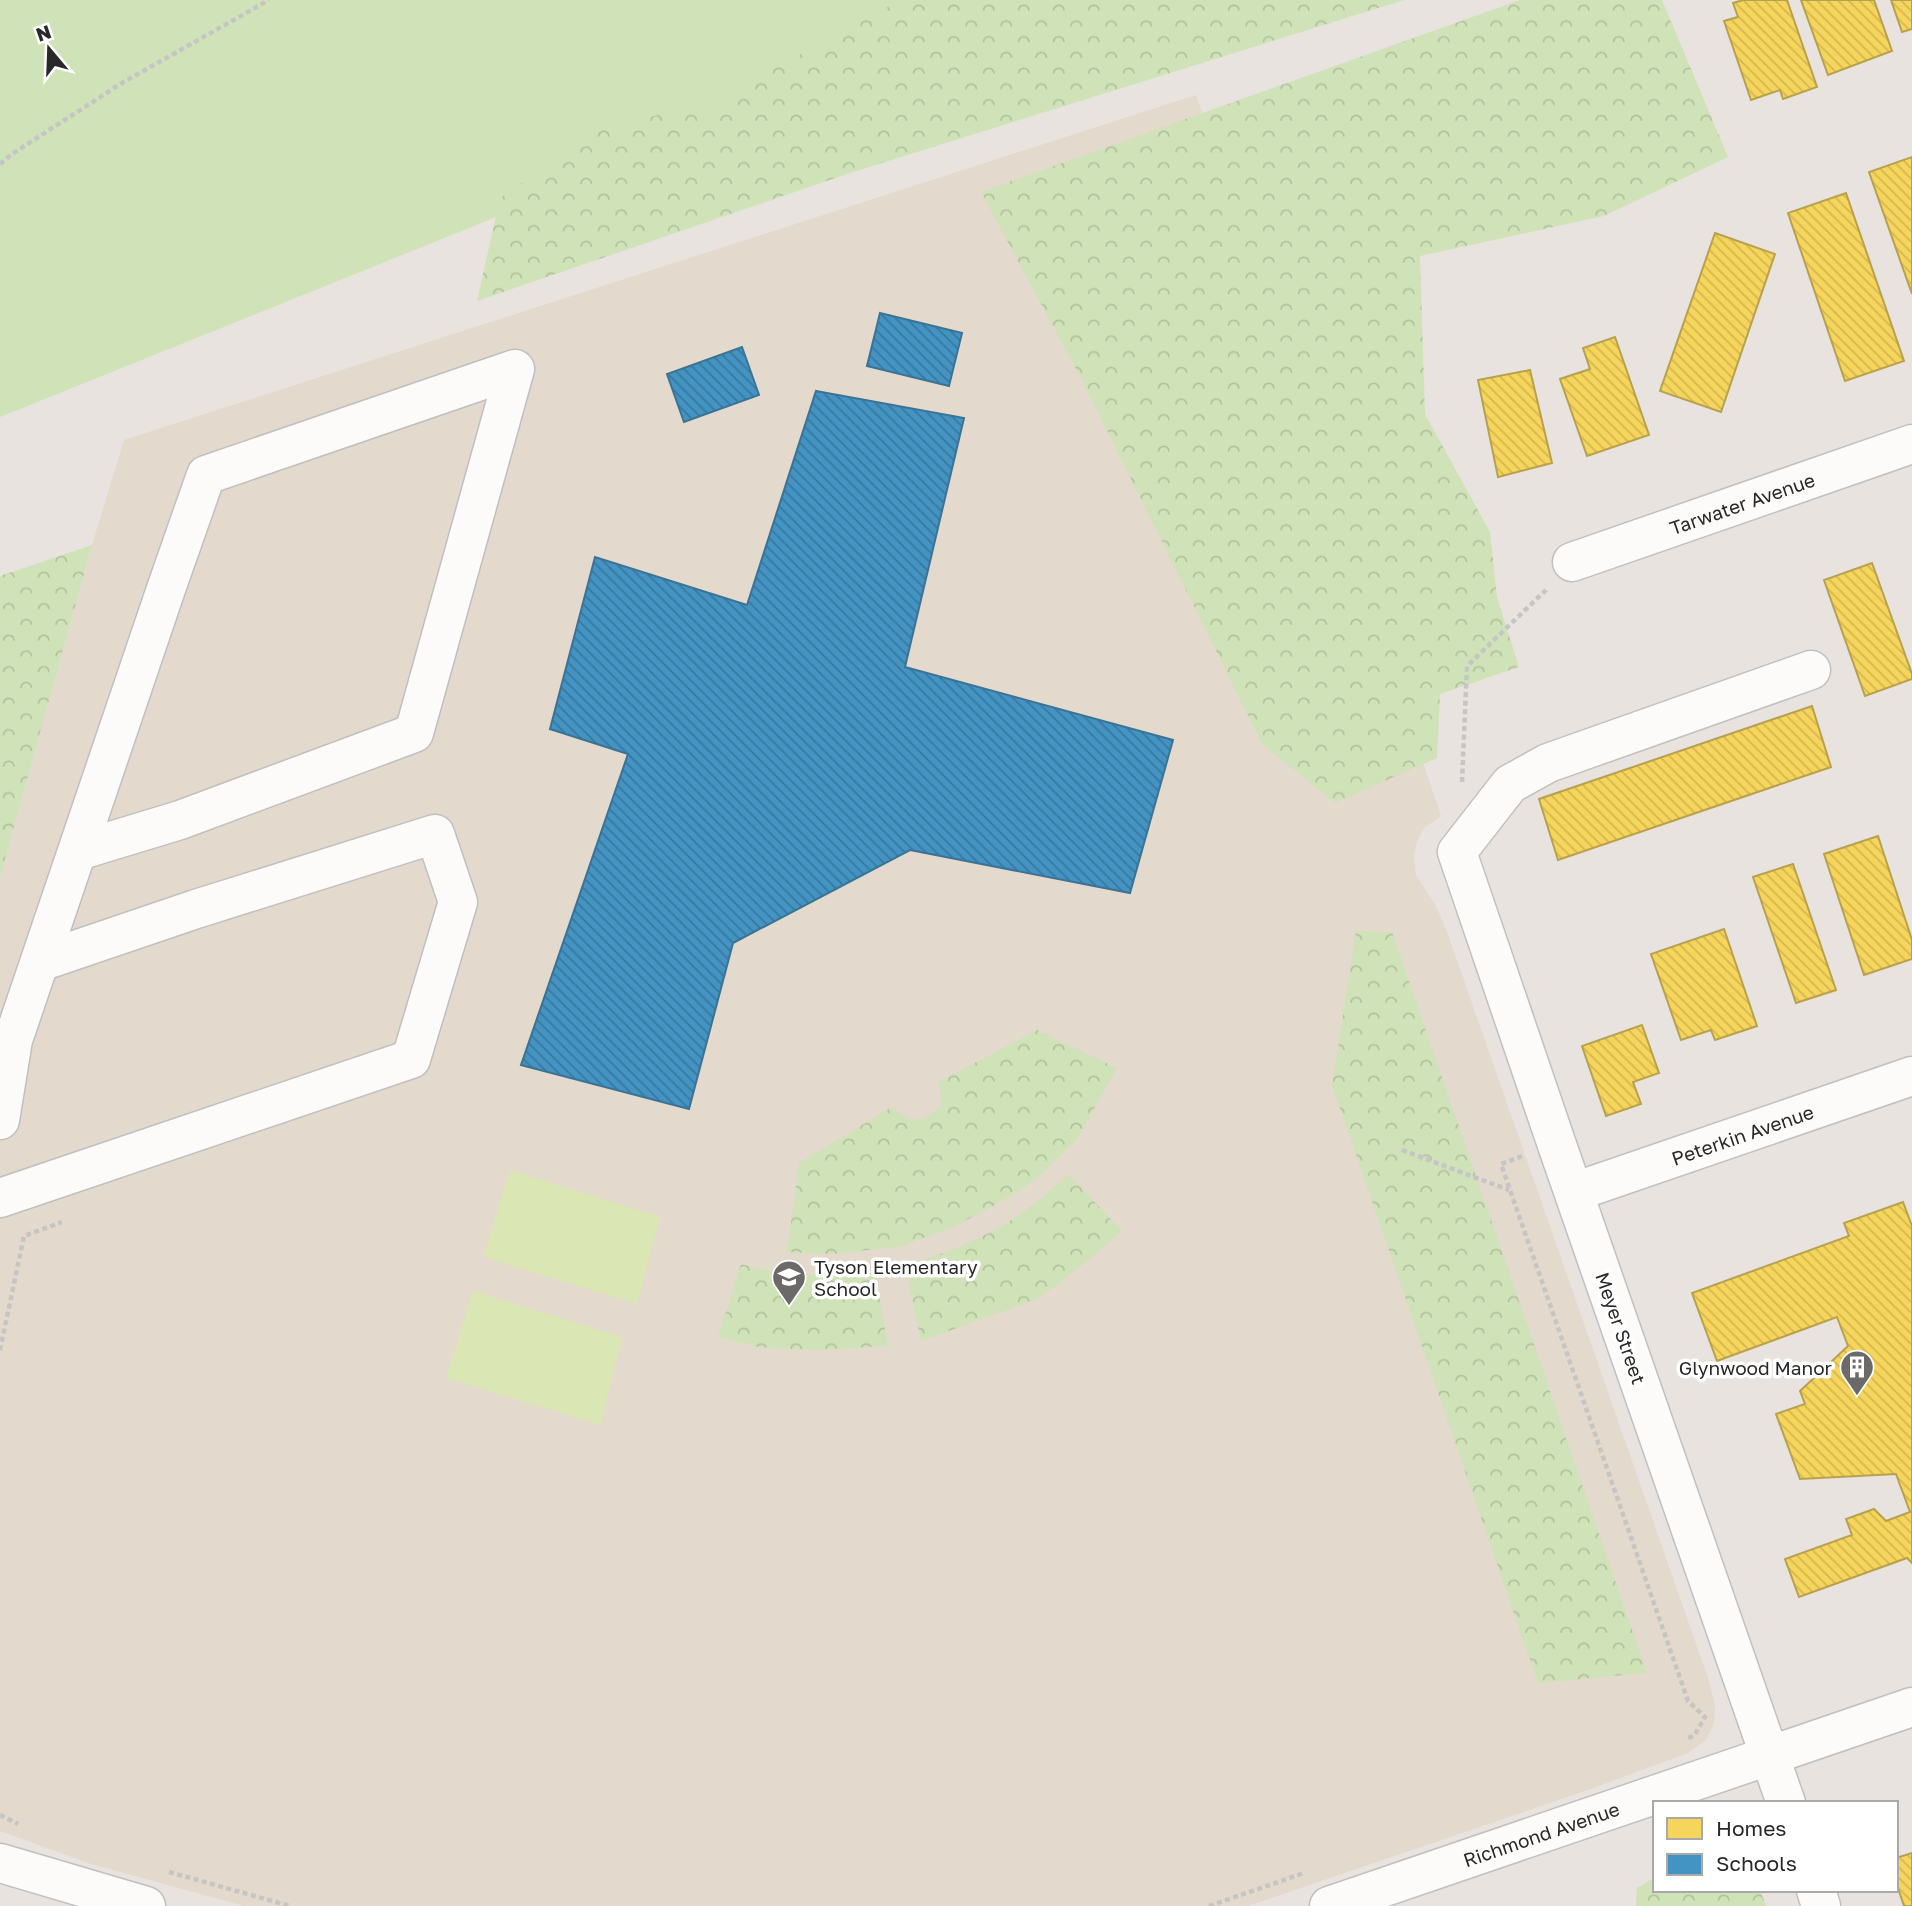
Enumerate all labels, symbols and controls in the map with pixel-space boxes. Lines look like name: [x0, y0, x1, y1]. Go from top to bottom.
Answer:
north arrow: [14, 14, 84, 84]
text: N: [33, 19, 54, 46]
street label: Tarwater Avenue: [1666, 467, 1818, 539]
street label: Peterkin Avenue: [1668, 1099, 1816, 1169]
place label: Tyson Elementary School: [814, 1255, 978, 1300]
school or university icon: Tyson Elementary School: [770, 1258, 808, 1307]
street label: Meyer Street: [1591, 1269, 1651, 1387]
building icon: Glynwood Manor: [1838, 1348, 1876, 1397]
place label: Glynwood Manor: [1679, 1356, 1833, 1379]
street label: Richmond Avenue: [1460, 1796, 1622, 1871]
legend: [1653, 1801, 1898, 1892]
text: Homes: [1716, 1815, 1786, 1841]
text: Schools: [1716, 1850, 1797, 1876]

